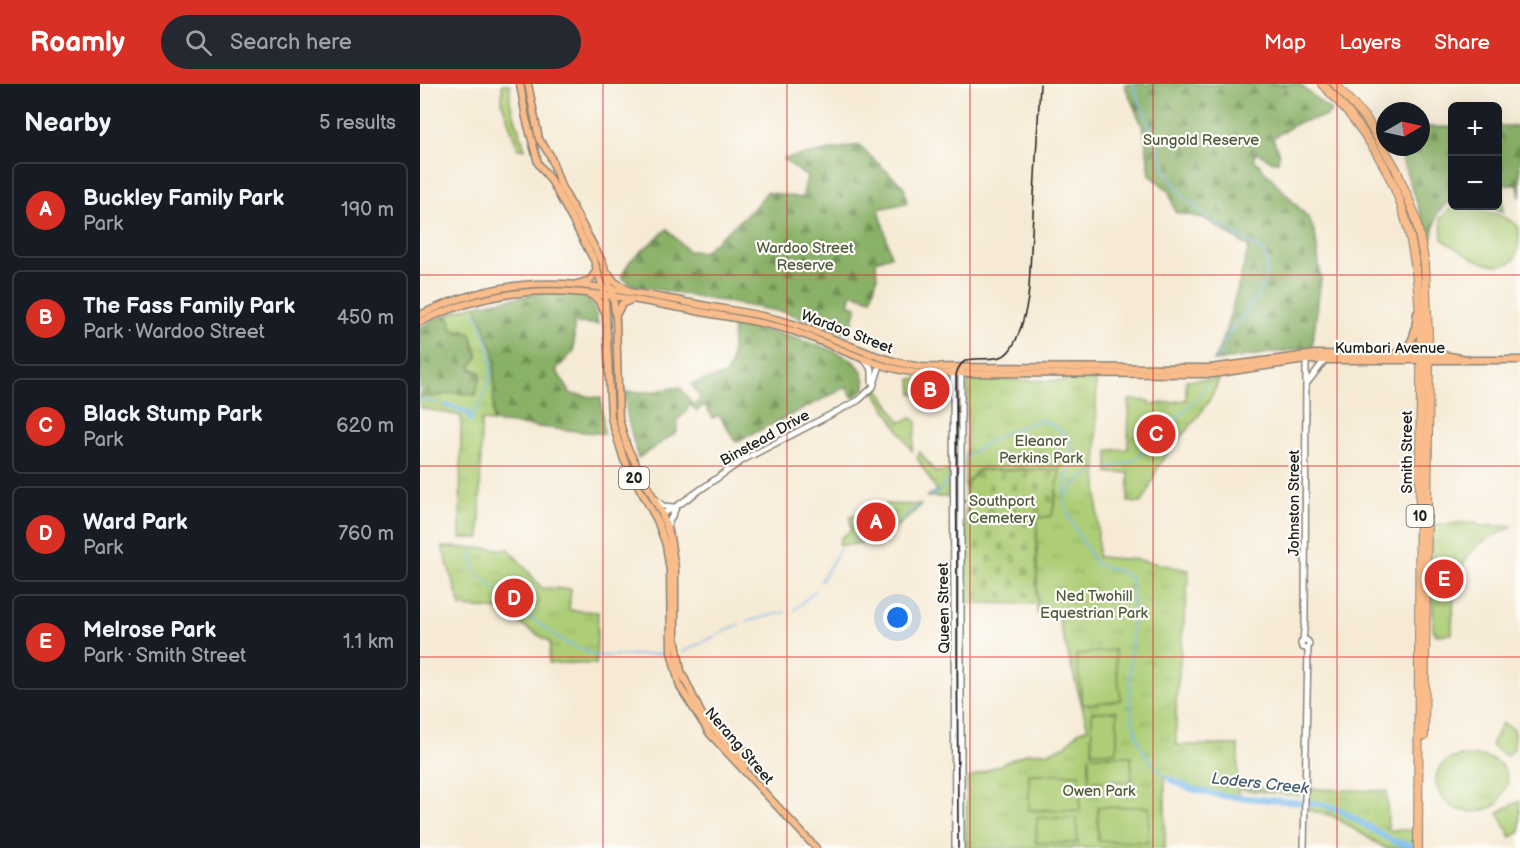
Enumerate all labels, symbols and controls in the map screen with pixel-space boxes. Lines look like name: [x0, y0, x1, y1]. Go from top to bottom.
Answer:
search box: [161, 15, 581, 69]
text: Roamly: [30, 26, 125, 59]
icon: search: [182, 26, 215, 59]
text: Search here: [230, 29, 352, 56]
text: Map: [1264, 30, 1306, 55]
text: Layers: [1339, 30, 1401, 55]
text: Share: [1434, 30, 1490, 55]
north arrow: [1376, 102, 1430, 156]
map controls: [1448, 102, 1502, 210]
button: +: [1448, 102, 1502, 156]
text: Nearby: [24, 108, 111, 139]
text: 5 results: [319, 111, 396, 135]
park label: Sungold Reserve: [1143, 131, 1259, 150]
button: −: [1448, 156, 1502, 210]
text: Buckley Family Park: [83, 185, 284, 212]
text: A: [39, 198, 52, 222]
text: 190 m: [341, 198, 394, 222]
text: Park: [83, 212, 123, 236]
park label: Wardoo Street Reserve: [756, 239, 854, 275]
text: The Fass Family Park: [83, 293, 295, 320]
text: B: [38, 306, 53, 330]
text: 450 m: [337, 306, 394, 330]
street label: Wardoo Street: [798, 306, 896, 358]
text: Park · Wardoo Street: [83, 320, 265, 344]
street label: Kumbari Avenue: [1335, 339, 1445, 358]
pin: B: [910, 368, 950, 412]
text: Black Stump Park: [83, 401, 262, 428]
street label: Binstead Drive: [717, 406, 813, 470]
street label: Smith Street: [1398, 410, 1417, 493]
pin: C: [1136, 412, 1176, 456]
text: C: [38, 414, 53, 438]
text: 620 m: [336, 414, 394, 438]
text: Park: [83, 428, 123, 452]
park label: Eleanor Perkins Park: [999, 432, 1084, 468]
street label: Johnston Street: [1285, 449, 1304, 556]
road number: 20: [619, 467, 649, 489]
park label: Southport Cemetery: [969, 492, 1036, 528]
pin: A: [856, 500, 896, 544]
road number: 10: [1406, 505, 1434, 527]
text: Ward Park: [83, 509, 188, 536]
text: D: [39, 522, 52, 546]
text: 760 m: [338, 522, 394, 546]
text: Park: [83, 536, 123, 560]
pin: E: [1424, 556, 1464, 602]
street label: Queen Street: [934, 562, 954, 654]
pin: D: [494, 576, 533, 620]
park label: Ned Twohill Equestrian Park: [1040, 587, 1149, 623]
your location: [883, 603, 912, 632]
text: Melrose Park: [83, 617, 216, 644]
text: E: [39, 630, 52, 654]
text: 1.1 km: [343, 630, 394, 654]
text: Park · Smith Street: [83, 644, 246, 668]
street label: Nerang Street: [700, 704, 778, 789]
water label: Loders Creek: [1210, 769, 1311, 799]
park label: Owen Park: [1063, 782, 1136, 801]

